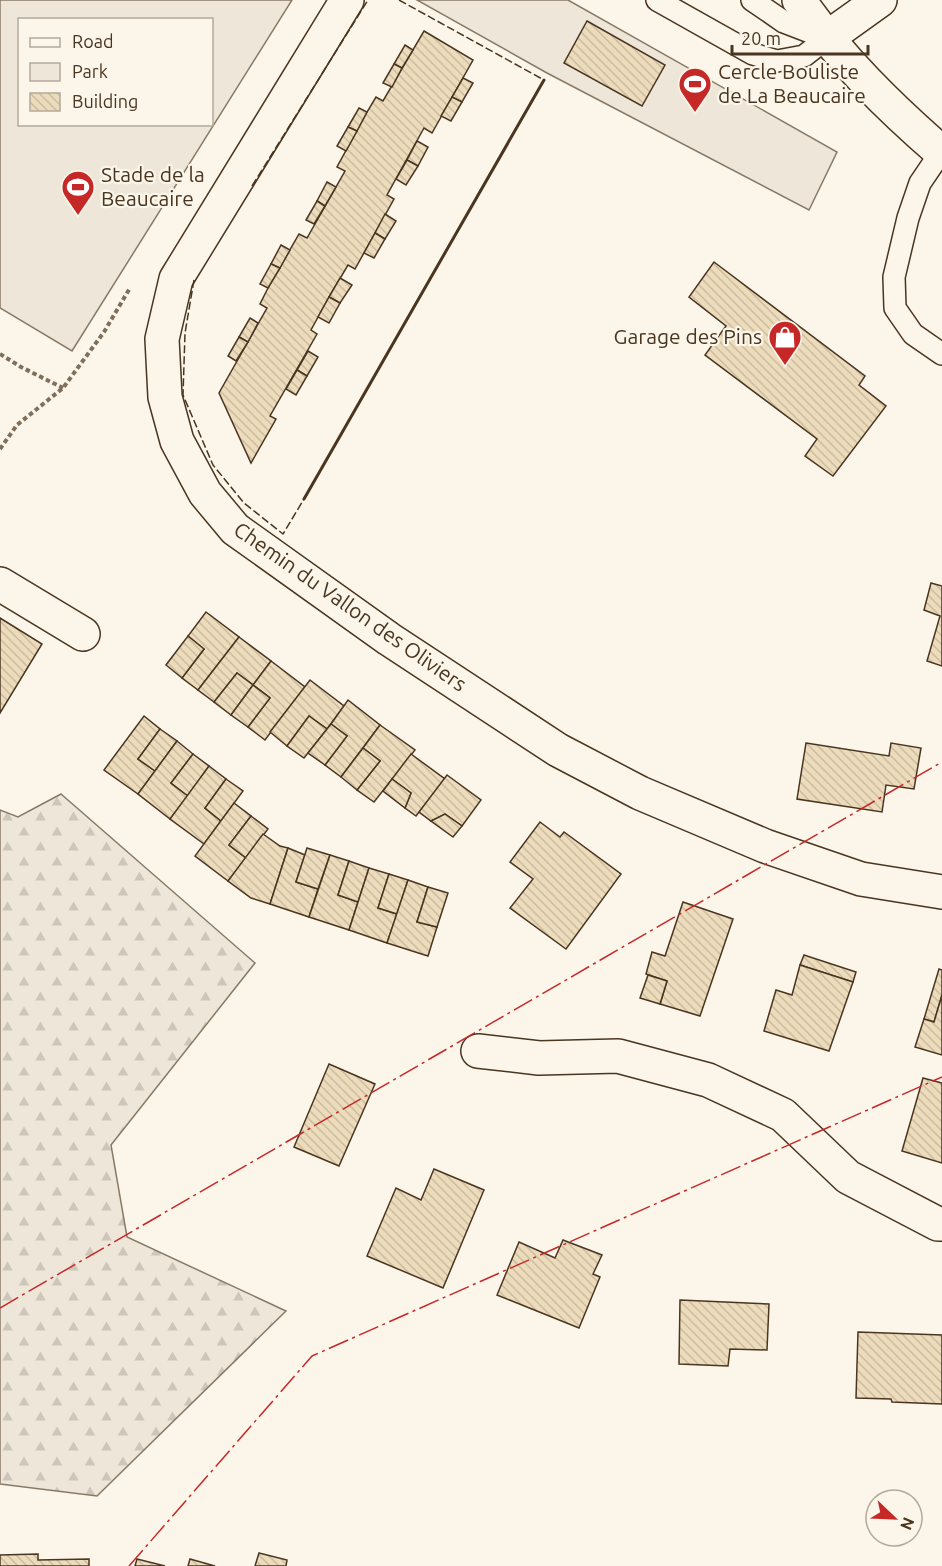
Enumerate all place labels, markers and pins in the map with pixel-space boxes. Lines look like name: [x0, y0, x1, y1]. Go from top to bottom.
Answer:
place label: Cercle Bouliste de La Beaucaire: [718, 59, 866, 107]
sports icon: Cercle Bouliste de La Beaucaire: [677, 66, 713, 113]
place label: Stade de la Beaucaire: [101, 162, 205, 210]
sports icon: Stade de la Beaucaire: [60, 169, 96, 216]
shop icon: Garage des Pins: [767, 319, 803, 366]
place label: Garage des Pins: [614, 324, 762, 348]

